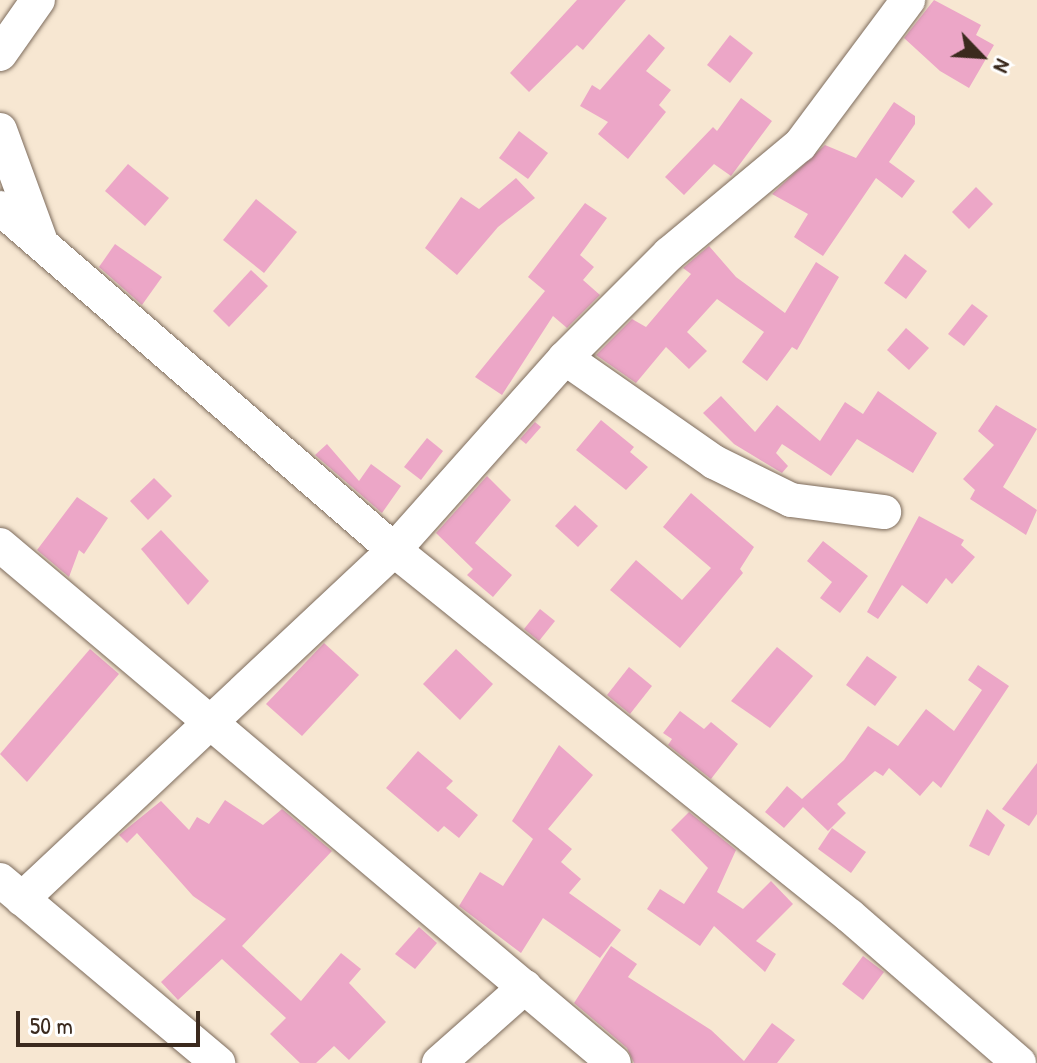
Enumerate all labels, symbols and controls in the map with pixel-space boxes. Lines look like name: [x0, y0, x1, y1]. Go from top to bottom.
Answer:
north arrow: [941, 16, 1021, 96]
text: N: [987, 54, 1019, 78]
scale bar: [20, 995, 204, 1045]
text: 50 m: [30, 1009, 73, 1041]

